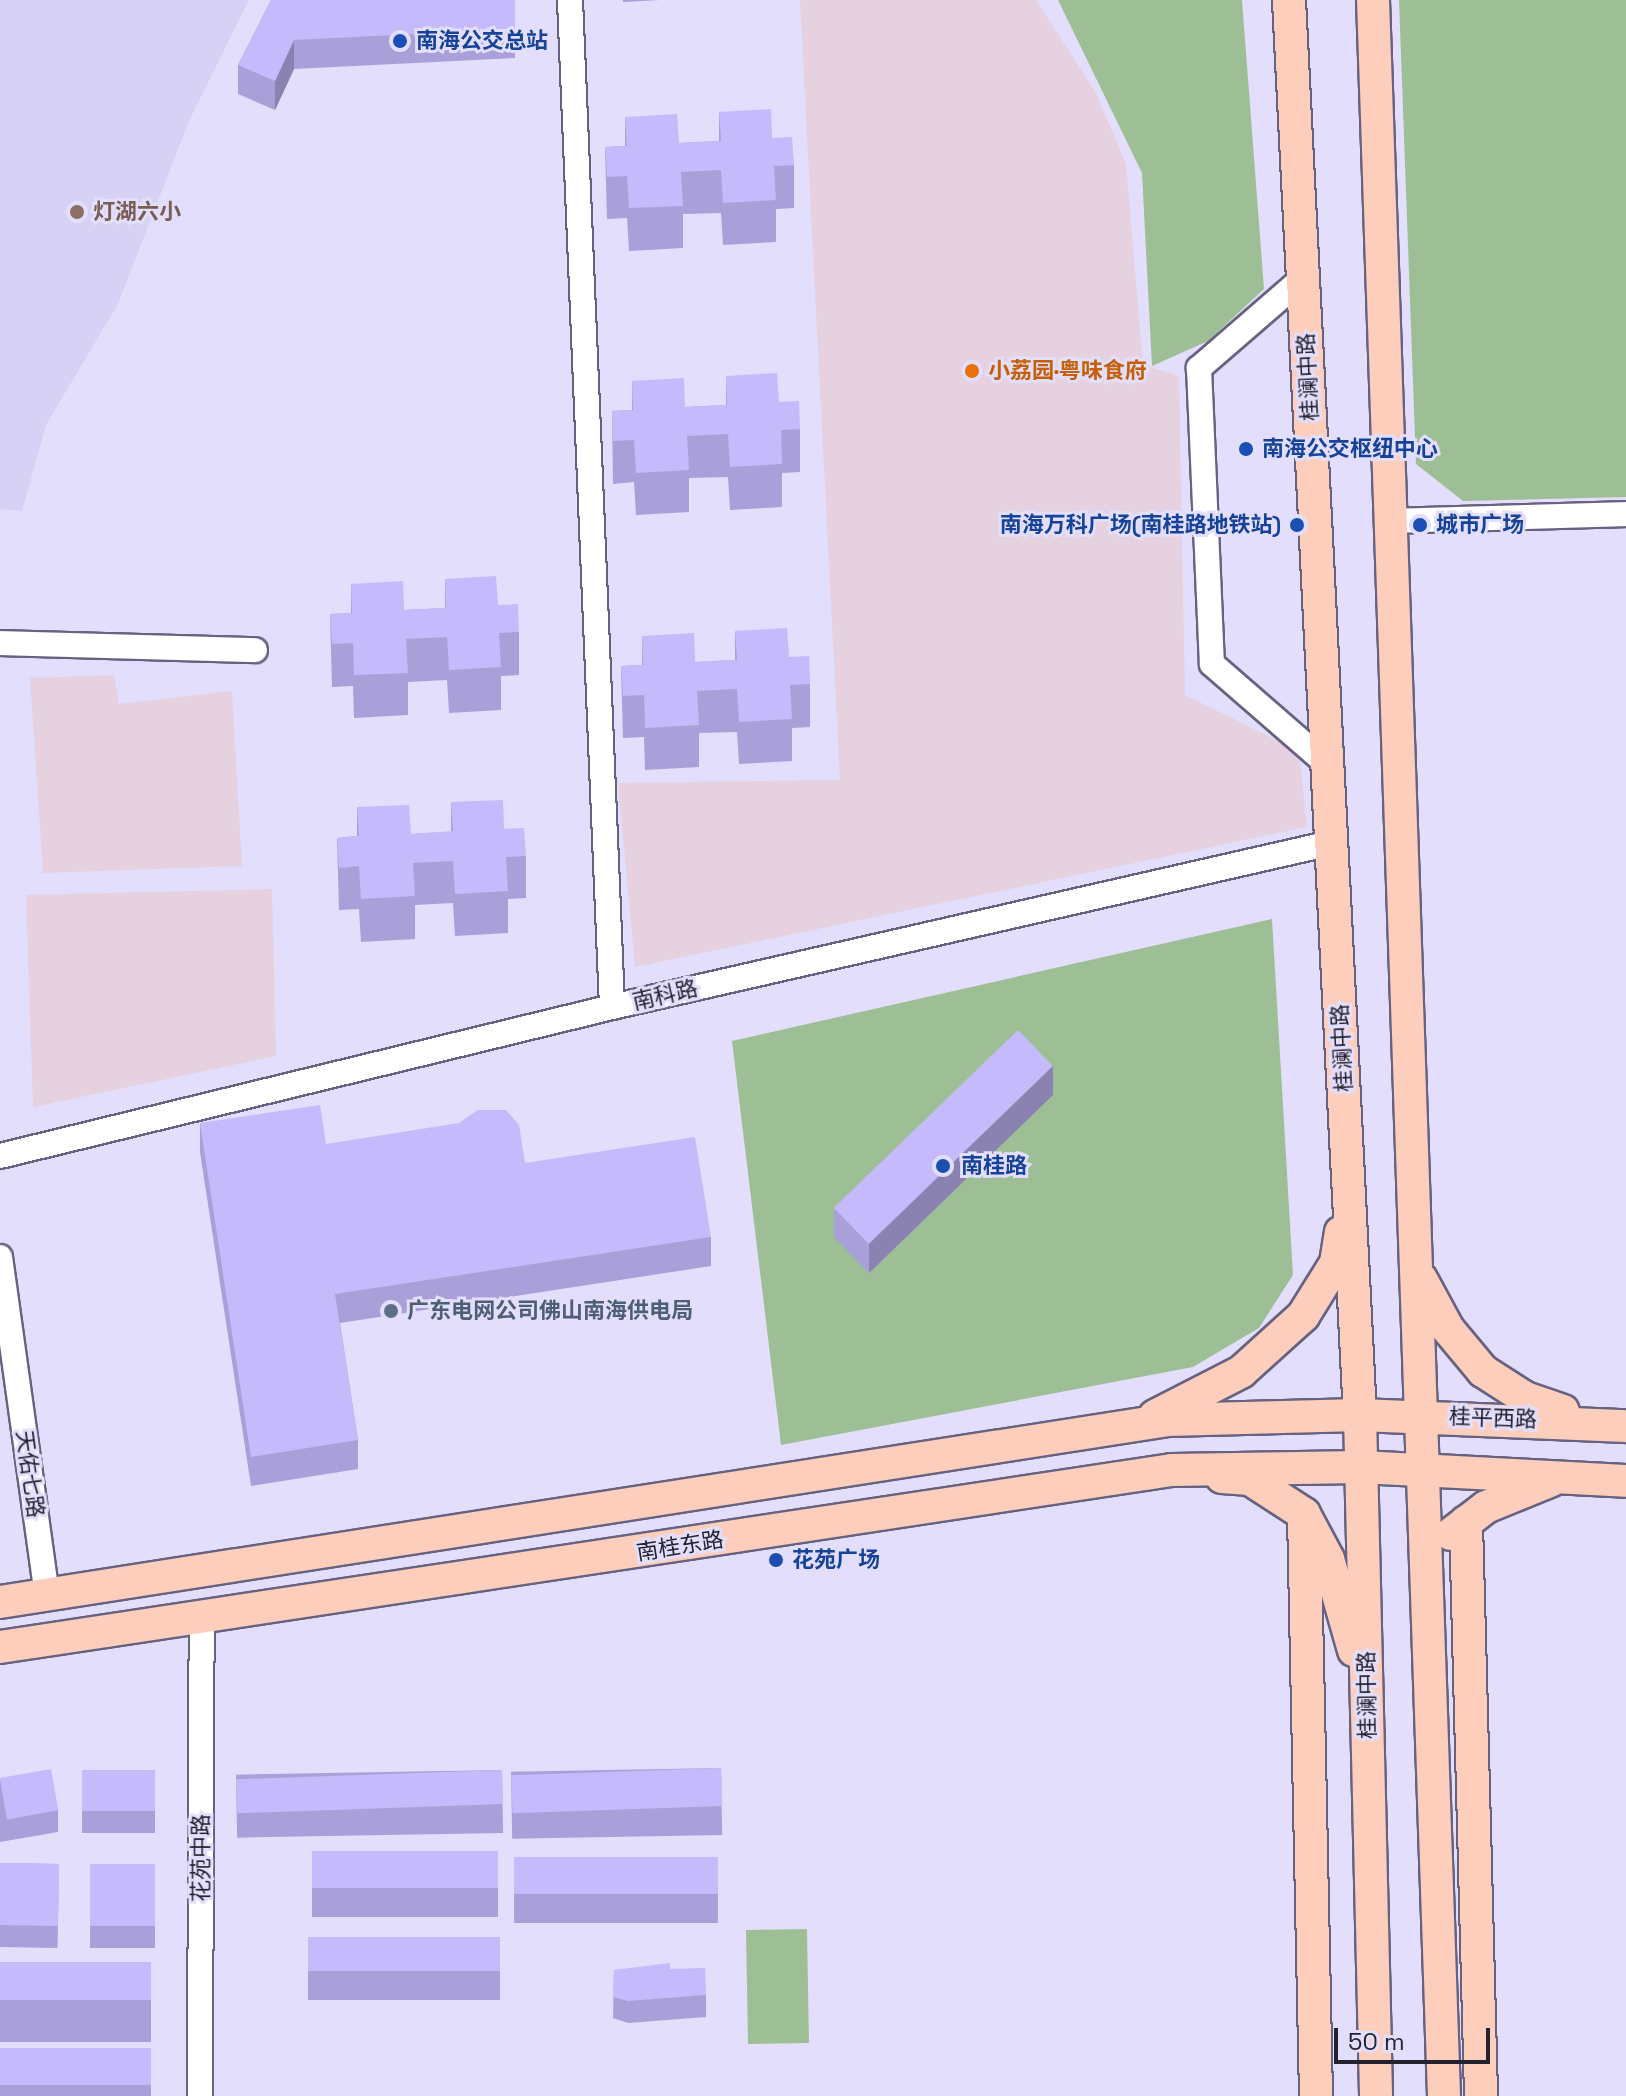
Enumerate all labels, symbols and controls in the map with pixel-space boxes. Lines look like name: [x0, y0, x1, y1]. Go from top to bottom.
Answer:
place label: 南海公交总站: [416, 28, 548, 54]
marker: 南海公交总站: [391, 32, 409, 50]
place label: 灯湖六小: [93, 199, 181, 225]
marker: 灯湖六小: [68, 203, 86, 221]
street label: 桂澜中路: [1293, 332, 1323, 422]
place label: 小荔园·粤味食府: [988, 358, 1147, 384]
marker: 小荔园·粤味食府: [963, 362, 981, 380]
place label: 南海公交枢纽中心: [1262, 436, 1438, 462]
marker: 南海公交枢纽中心: [1237, 440, 1255, 458]
place label: 南海万科广场(南桂路地铁站): [1000, 512, 1281, 538]
place label: 城市广场: [1436, 512, 1524, 538]
marker: 南海万科广场(南桂路地铁站): [1288, 516, 1306, 534]
marker: 城市广场: [1411, 516, 1429, 534]
street label: 南科路: [630, 975, 700, 1015]
street label: 桂澜中路: [1327, 1003, 1357, 1093]
place label: 南桂路: [961, 1153, 1027, 1179]
marker: 南桂路: [932, 1155, 954, 1177]
place label: 广东电网公司佛山南海供电局: [407, 1298, 693, 1324]
marker: 广东电网公司佛山南海供电局: [382, 1302, 400, 1320]
street label: 桂平西路: [1449, 1403, 1537, 1433]
street label: 天佑七路: [11, 1429, 49, 1519]
street label: 南桂东路: [634, 1526, 726, 1566]
place label: 花苑广场: [792, 1547, 880, 1573]
marker: 花苑广场: [767, 1551, 785, 1569]
street label: 桂澜中路: [1353, 1651, 1381, 1739]
street label: 花苑中路: [188, 1814, 214, 1902]
scale bar: [1338, 2012, 1494, 2062]
text: 50 m: [1348, 2026, 1405, 2057]

